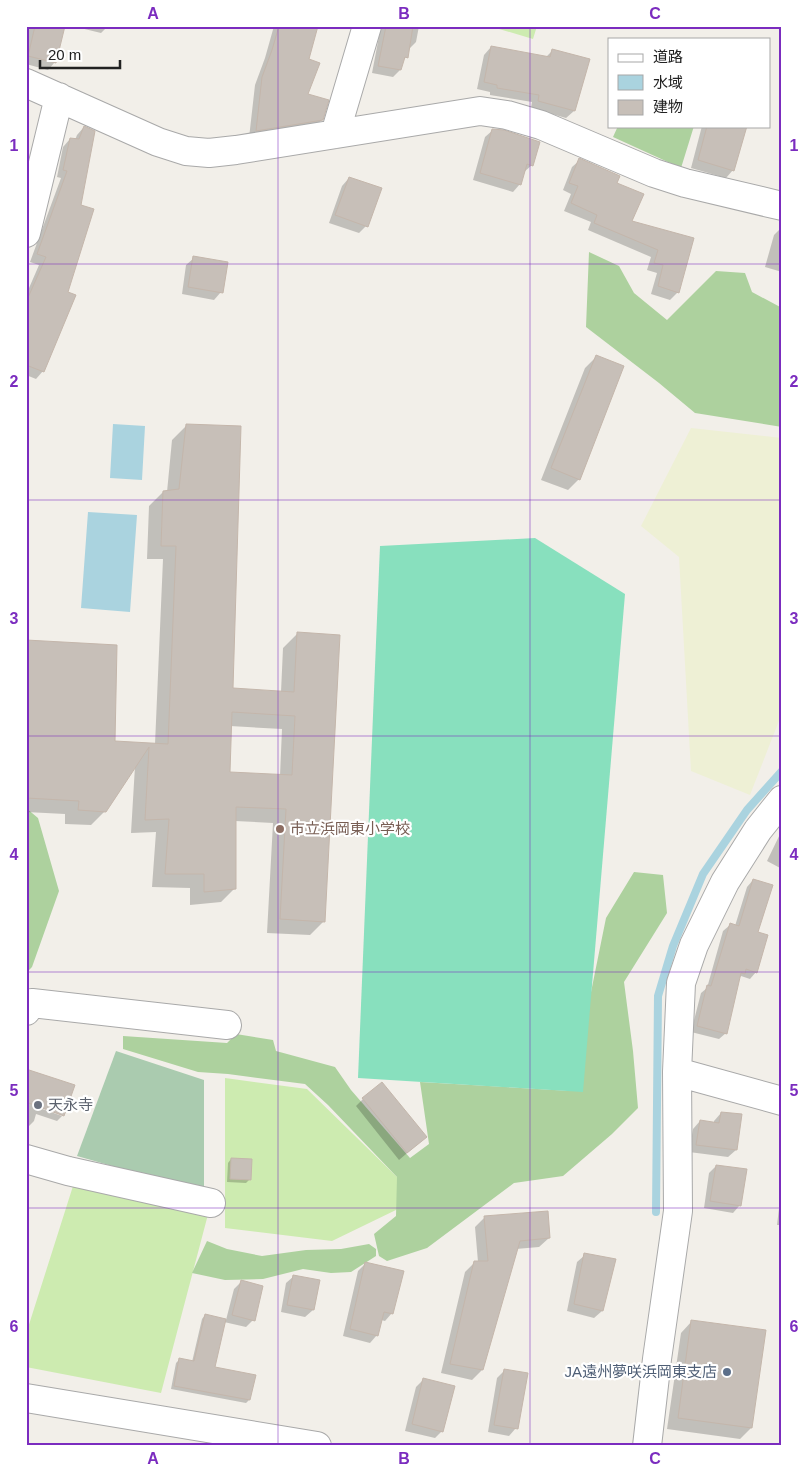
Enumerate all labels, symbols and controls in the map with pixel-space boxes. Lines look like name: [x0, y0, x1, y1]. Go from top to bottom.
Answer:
text: A: [147, 5, 159, 22]
text: B: [398, 5, 410, 22]
text: C: [649, 5, 661, 22]
scale bar: [40, 38, 120, 70]
legend: [608, 38, 770, 128]
text: 20 m: [48, 46, 81, 63]
text: 道路: [653, 48, 683, 65]
text: 水域: [653, 74, 683, 91]
text: 建物: [653, 98, 683, 115]
text: 1: [10, 137, 19, 154]
text: 1: [790, 137, 799, 154]
text: 2: [10, 373, 19, 390]
text: 2: [790, 373, 799, 390]
text: 3: [10, 610, 19, 627]
text: 3: [790, 610, 799, 627]
place label: 市立浜岡東小学校: [290, 820, 410, 837]
marker: 市立浜岡東小学校: [274, 823, 286, 835]
text: 4: [10, 846, 19, 863]
text: 4: [790, 846, 799, 863]
text: 5: [10, 1082, 19, 1099]
text: 5: [790, 1082, 799, 1099]
place label: 天永寺: [48, 1096, 93, 1113]
marker: 天永寺: [32, 1099, 44, 1111]
text: 6: [10, 1318, 19, 1335]
text: 6: [790, 1318, 799, 1335]
place label: JA遠州夢咲浜岡東支店: [564, 1363, 717, 1380]
marker: JA遠州夢咲浜岡東支店: [721, 1366, 733, 1378]
text: A: [147, 1450, 159, 1467]
text: B: [398, 1450, 410, 1467]
text: C: [649, 1450, 661, 1467]

